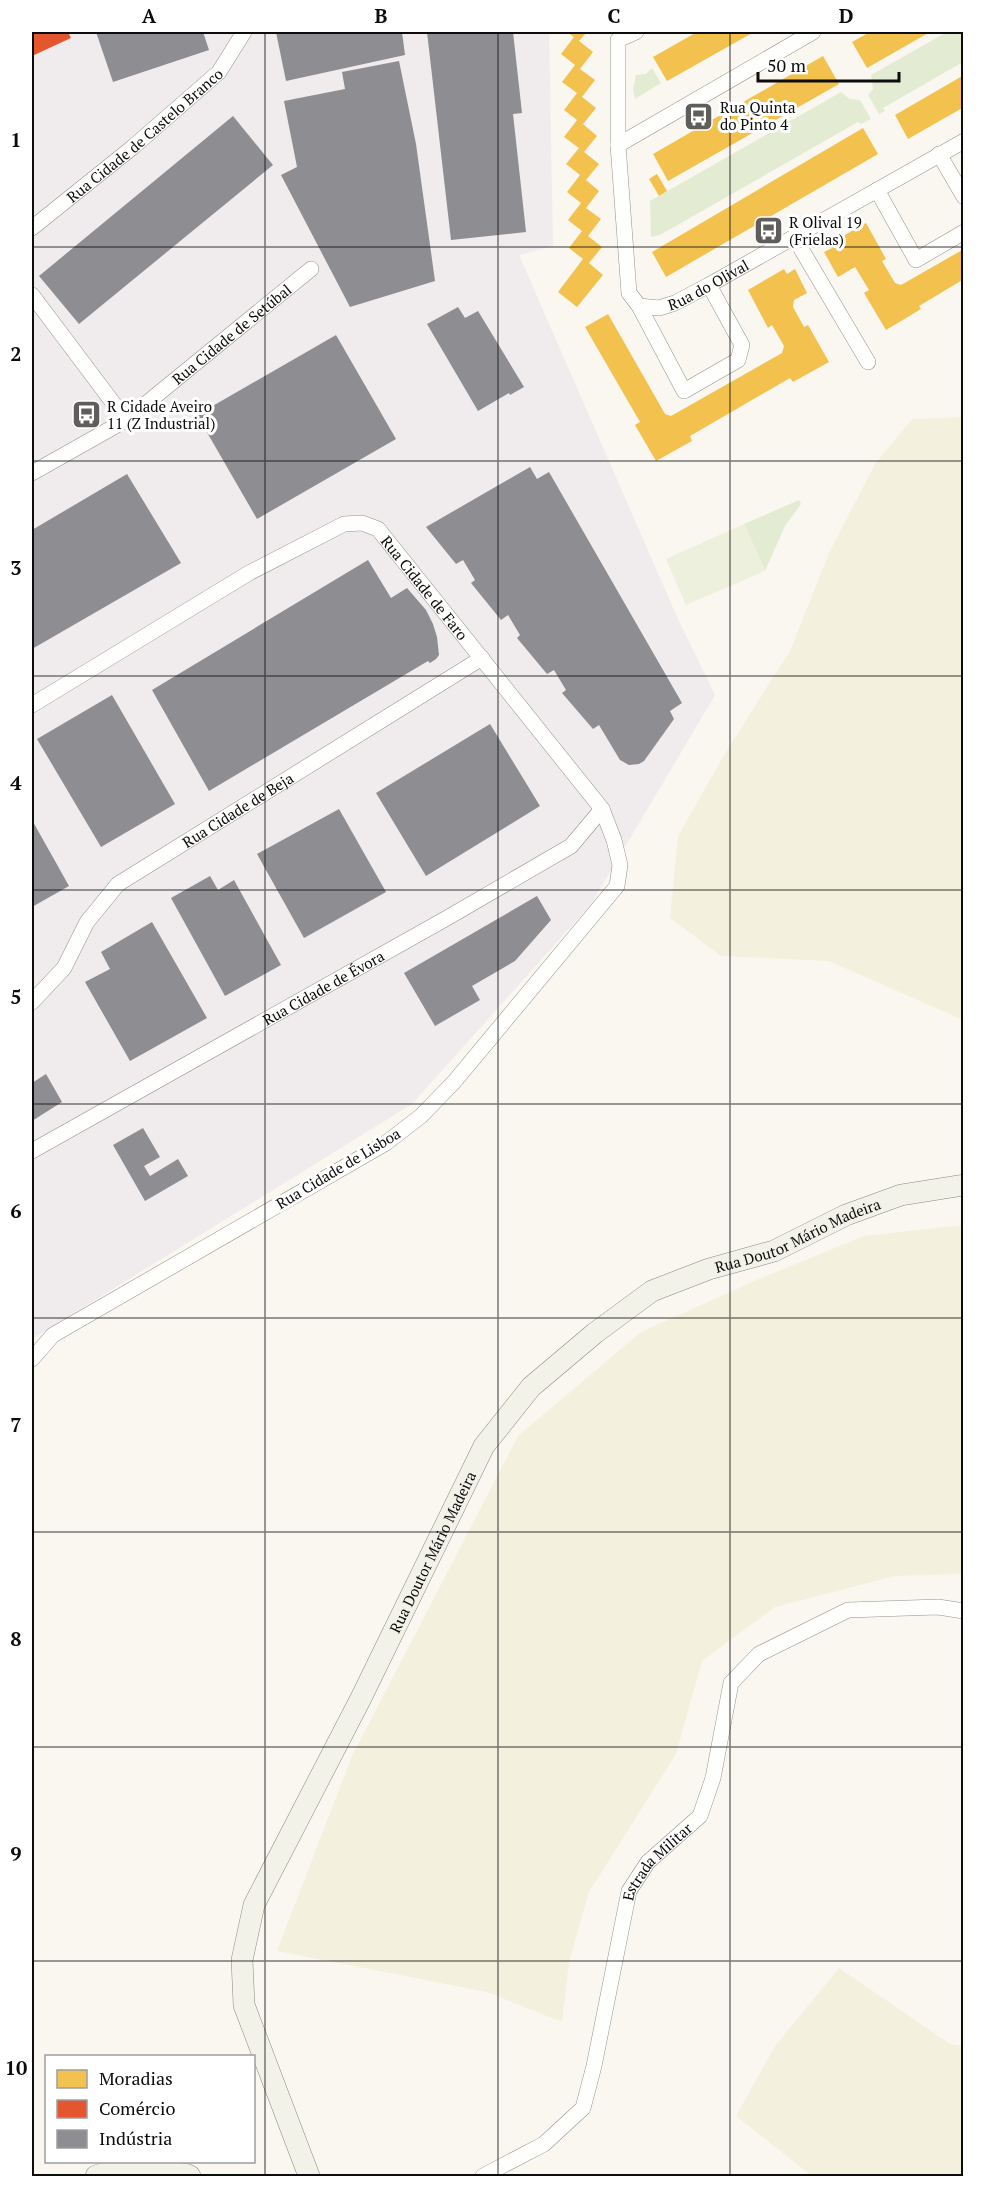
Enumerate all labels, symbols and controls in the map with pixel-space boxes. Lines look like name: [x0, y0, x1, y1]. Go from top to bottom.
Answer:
text: A: [142, 2, 157, 29]
text: B: [375, 2, 388, 29]
text: C: [607, 2, 621, 29]
text: D: [839, 2, 853, 29]
scale bar: [758, 45, 899, 83]
text: 50 m: [767, 53, 807, 77]
street label: Rua Cidade de Castelo Branco: [62, 63, 227, 207]
place label: Rua Quinta do Pinto 4: [720, 97, 796, 134]
bus stop icon: Rua Quinta do Pinto 4: [683, 100, 715, 132]
text: 1: [10, 126, 22, 153]
place label: R Olival 19 (Frielas): [789, 212, 862, 249]
bus stop icon: R Olival 19 (Frielas): [752, 215, 784, 247]
street label: Rua do Olival: [665, 255, 752, 315]
street label: Rua Cidade de Setúbal: [168, 279, 295, 389]
text: 2: [10, 340, 22, 367]
place label: R Cidade Aveiro 11 (Z Industrial): [107, 396, 215, 433]
bus stop icon: R Cidade Aveiro 11 (Z Industrial): [70, 399, 102, 431]
street label: Rua Cidade de Faro: [377, 531, 473, 644]
text: 3: [10, 554, 22, 581]
street label: Rua Cidade de Beja: [178, 767, 297, 852]
text: 4: [10, 769, 22, 796]
street label: Rua Cidade de Évora: [259, 945, 388, 1030]
text: 5: [10, 983, 22, 1010]
street label: Rua Cidade de Lisboa: [272, 1123, 404, 1213]
street label: Rua Doutor Mário Madeira: [713, 1193, 884, 1277]
text: 6: [10, 1197, 22, 1224]
text: 7: [10, 1411, 22, 1438]
street label: Rua Doutor Mário Madeira: [384, 1467, 480, 1636]
text: 8: [10, 1625, 22, 1652]
street label: Estrada Militar: [617, 1818, 696, 1902]
text: 9: [10, 1840, 22, 1867]
text: 10: [5, 2054, 27, 2081]
legend: [45, 2055, 255, 2163]
text: Moradias: [99, 2066, 173, 2090]
text: Comércio: [99, 2096, 175, 2120]
text: Indústria: [99, 2126, 172, 2150]

